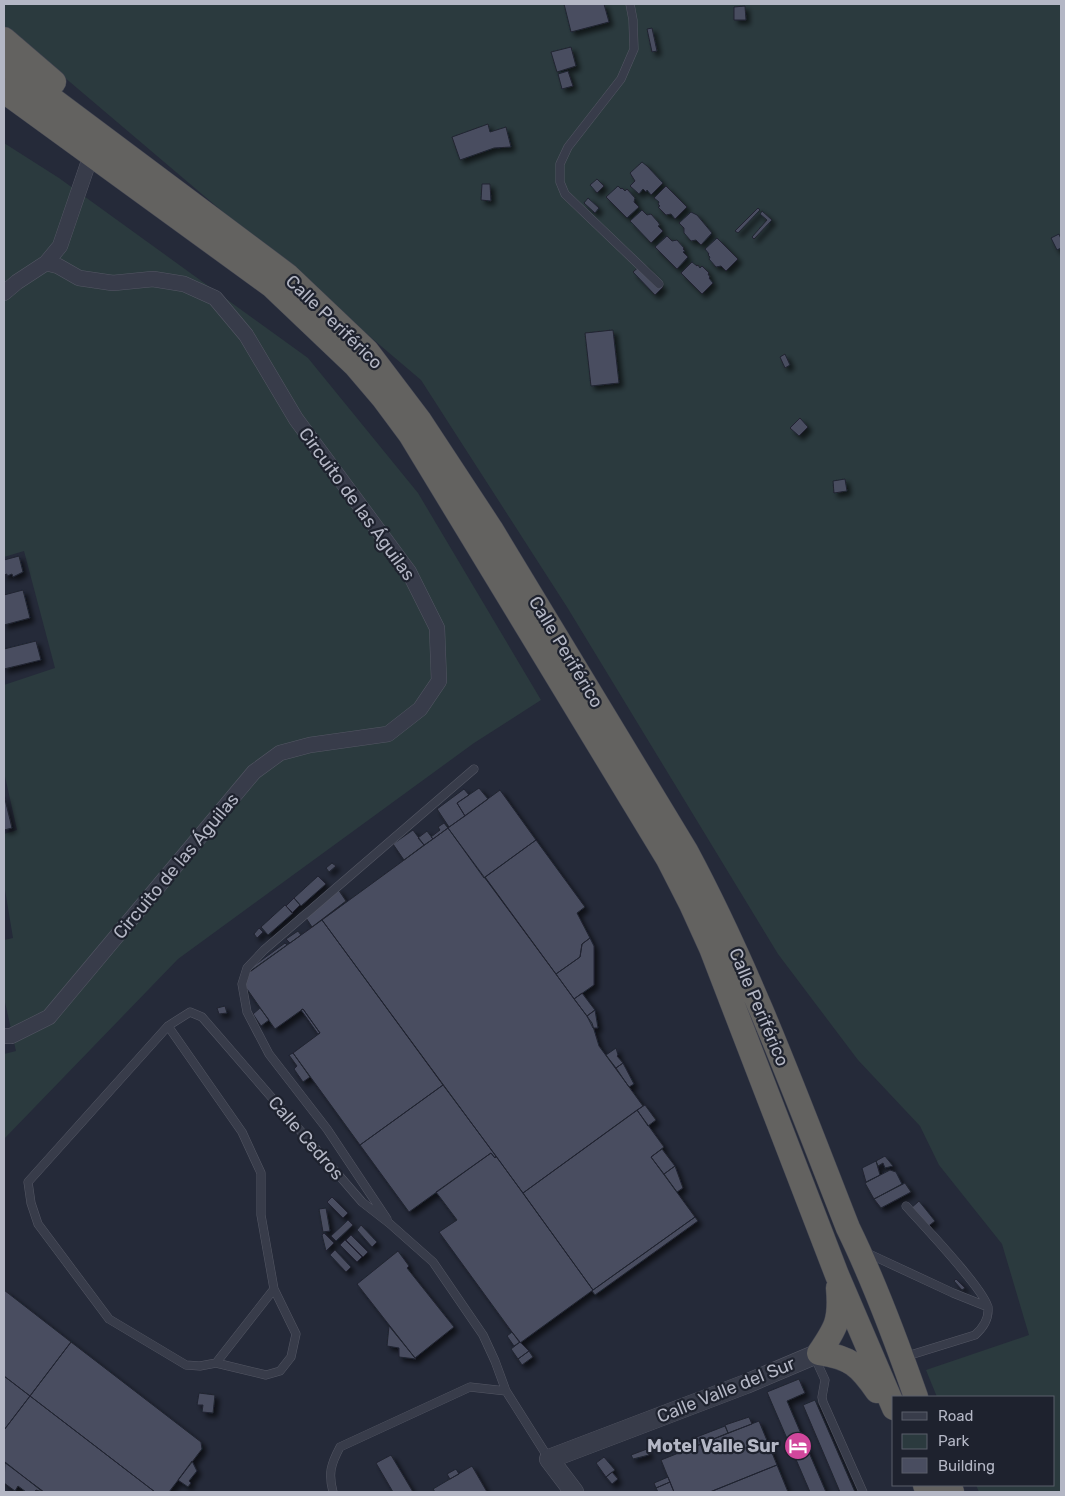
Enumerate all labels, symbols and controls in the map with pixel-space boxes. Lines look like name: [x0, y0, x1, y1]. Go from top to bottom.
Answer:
street label: Calle Periférico: [281, 270, 387, 374]
street label: Circuito de las Águilas: [294, 423, 420, 585]
street label: Calle Periférico: [524, 592, 608, 712]
street label: Circuito de las Águilas: [108, 788, 244, 944]
street label: Calle Periférico: [724, 945, 794, 1069]
street label: Calle Cedros: [264, 1091, 348, 1185]
street label: Calle Valle del Sur: [654, 1352, 798, 1428]
legend: [892, 1396, 1055, 1486]
text: Road: [938, 1407, 974, 1425]
hotel icon: Motel Valle Sur: [783, 1431, 813, 1461]
text: Park: [938, 1432, 969, 1450]
place label: Motel Valle Sur: [647, 1435, 779, 1457]
text: Building: [938, 1457, 995, 1475]

